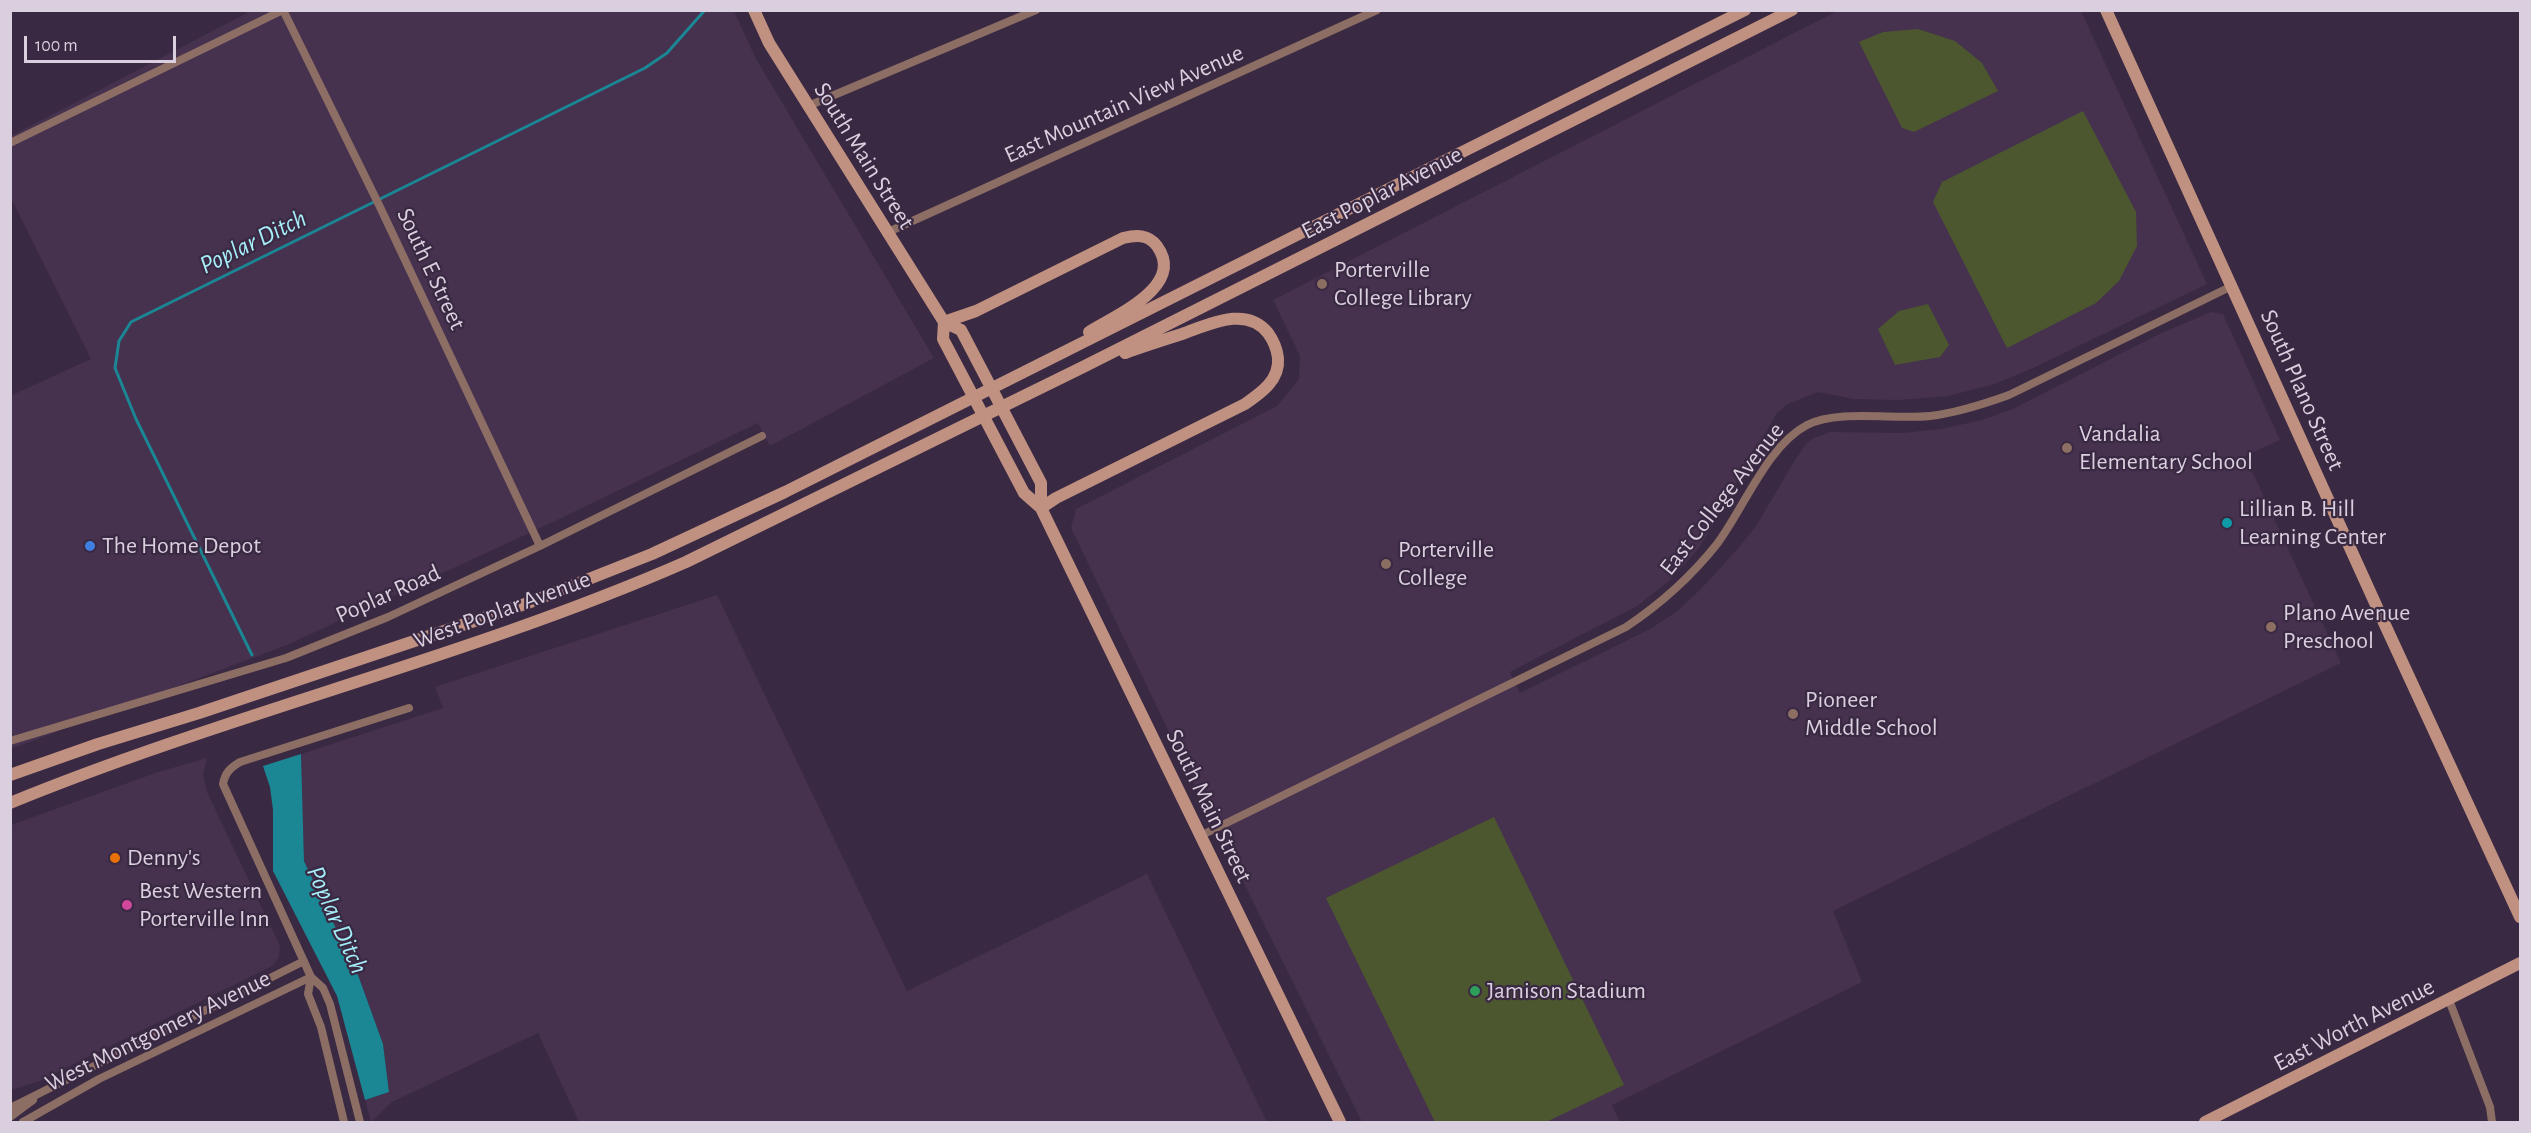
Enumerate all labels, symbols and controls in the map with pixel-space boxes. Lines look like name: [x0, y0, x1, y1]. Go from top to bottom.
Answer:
scale bar: [27, 24, 178, 62]
text: 100 m: [35, 37, 78, 55]
street label: East Mountain View Avenue: [1000, 38, 1248, 170]
street label: South Main Street: [807, 77, 921, 235]
street label: East Poplar Avenue: [1297, 140, 1467, 246]
water label: Poplar Ditch: [194, 203, 312, 281]
street label: South E Street: [390, 204, 472, 334]
place label: Porterville College Library: [1334, 256, 1472, 312]
marker: Porterville College Library: [1315, 277, 1329, 291]
street label: South Plano Street: [2254, 305, 2350, 475]
street label: East College Avenue: [1653, 417, 1791, 581]
place label: Vandalia Elementary School: [2079, 420, 2253, 476]
marker: Vandalia Elementary School: [2060, 441, 2074, 455]
place label: Lillian B. Hill Learning Center: [2239, 495, 2386, 551]
marker: Lillian B. Hill Learning Center: [2220, 516, 2234, 530]
place label: The Home Depot: [102, 532, 261, 560]
place label: Porterville College: [1398, 536, 1494, 592]
marker: The Home Depot: [83, 539, 97, 553]
marker: Porterville College: [1379, 557, 1393, 571]
street label: Poplar Road: [331, 558, 445, 630]
street label: West Poplar Avenue: [410, 565, 594, 655]
place label: Plano Avenue Preschool: [2283, 599, 2410, 655]
marker: Plano Avenue Preschool: [2264, 620, 2278, 634]
place label: Pioneer Middle School: [1805, 686, 1938, 742]
marker: Pioneer Middle School: [1786, 707, 1800, 721]
street label: South Main Street: [1159, 724, 1259, 888]
place label: Denny's: [127, 844, 201, 872]
marker: Denny's: [108, 851, 122, 865]
water label: Poplar Ditch: [299, 861, 375, 979]
place label: Best Western Porterville Inn: [139, 877, 270, 933]
marker: Best Western Porterville Inn: [120, 898, 134, 912]
street label: West Montgomery Avenue: [41, 964, 275, 1098]
street label: East Worth Avenue: [2269, 972, 2439, 1078]
place label: Jamison Stadium: [1487, 977, 1646, 1005]
marker: Jamison Stadium: [1468, 984, 1482, 998]

